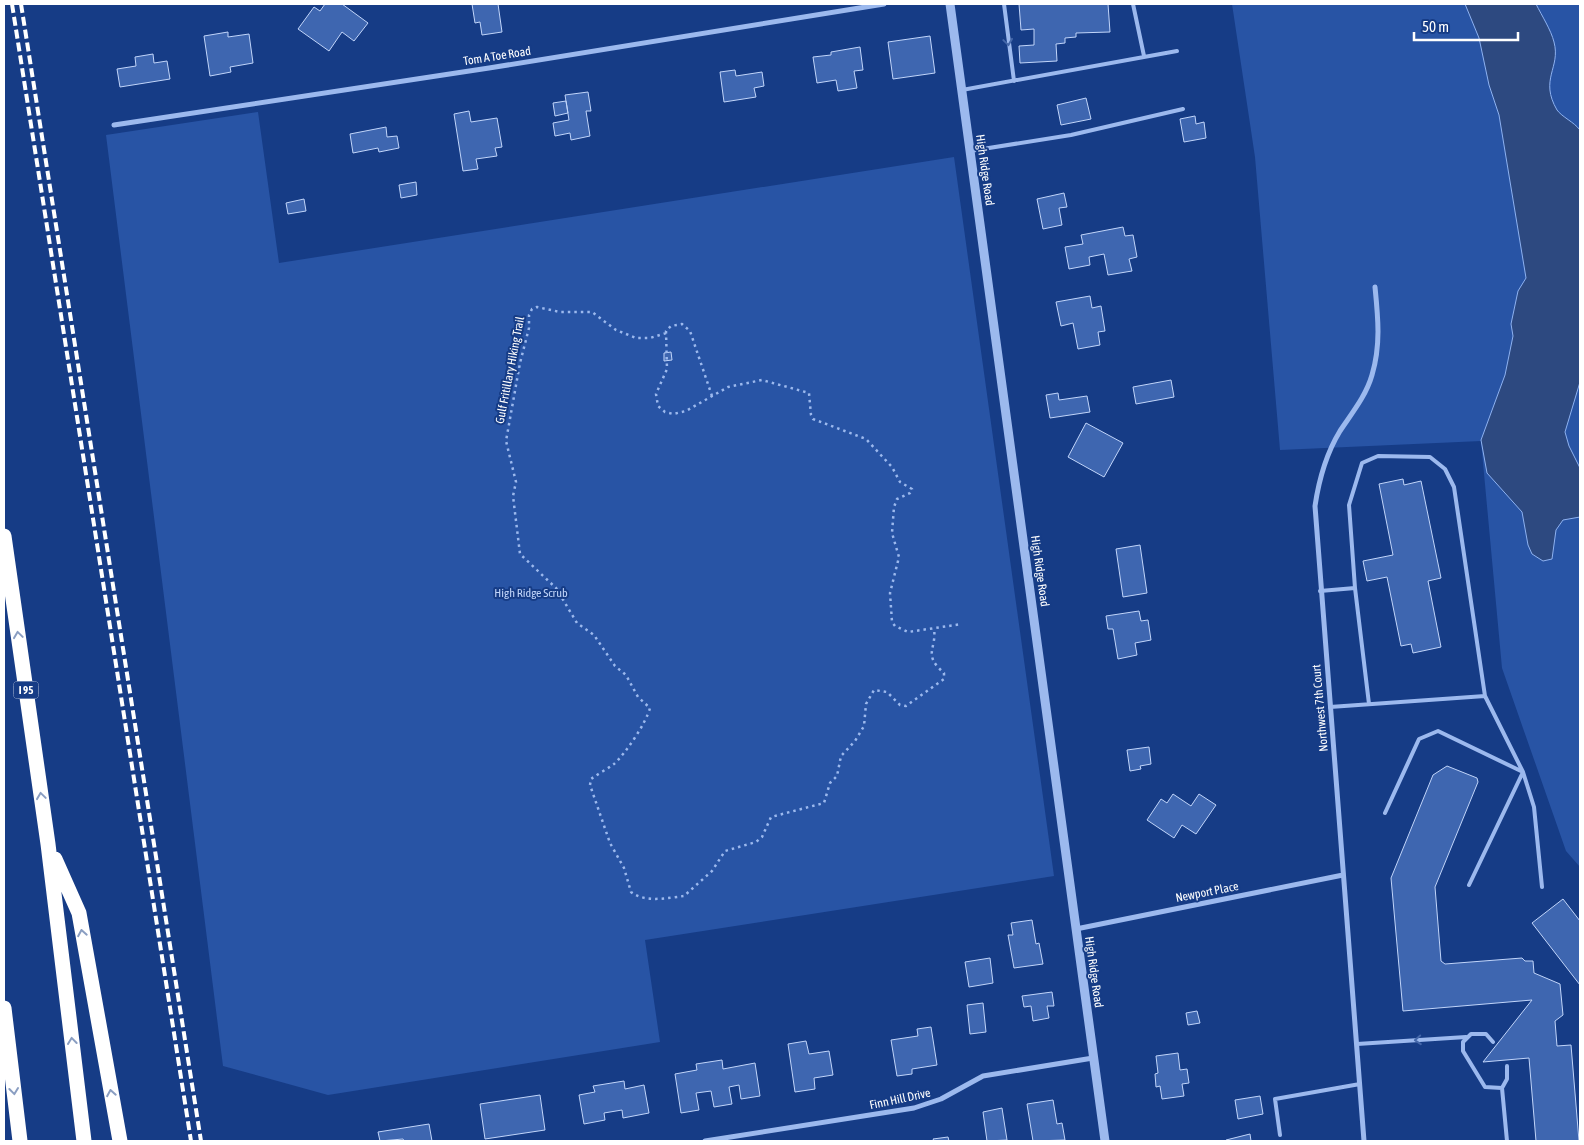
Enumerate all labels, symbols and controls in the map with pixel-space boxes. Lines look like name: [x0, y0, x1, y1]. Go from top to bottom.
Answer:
scale bar: [1414, 10, 1518, 42]
text: 50 m: [1422, 18, 1449, 35]
one-way arrow: [1003, 38, 1013, 47]
street label: Tom A Toe Road: [462, 44, 532, 68]
street label: High Ridge Road: [973, 134, 997, 206]
street label: Gulf Fritillary Hiking Trail: [493, 314, 527, 425]
street label: High Ridge Road: [1028, 535, 1052, 607]
park label: High Ridge Scrub: [494, 586, 568, 600]
one-way arrow: [13, 631, 24, 639]
street label: Northwest 7th Court: [1309, 663, 1331, 752]
road number: I 95: [14, 682, 38, 698]
one-way arrow: [37, 791, 47, 800]
street label: Newport Place: [1174, 879, 1240, 905]
one-way arrow: [78, 929, 88, 938]
street label: High Ridge Road: [1082, 936, 1106, 1008]
one-way arrow: [1413, 1034, 1421, 1045]
one-way arrow: [67, 1036, 78, 1044]
street label: Finn Hill Drive: [868, 1086, 932, 1112]
one-way arrow: [8, 1088, 19, 1096]
one-way arrow: [107, 1089, 117, 1098]

